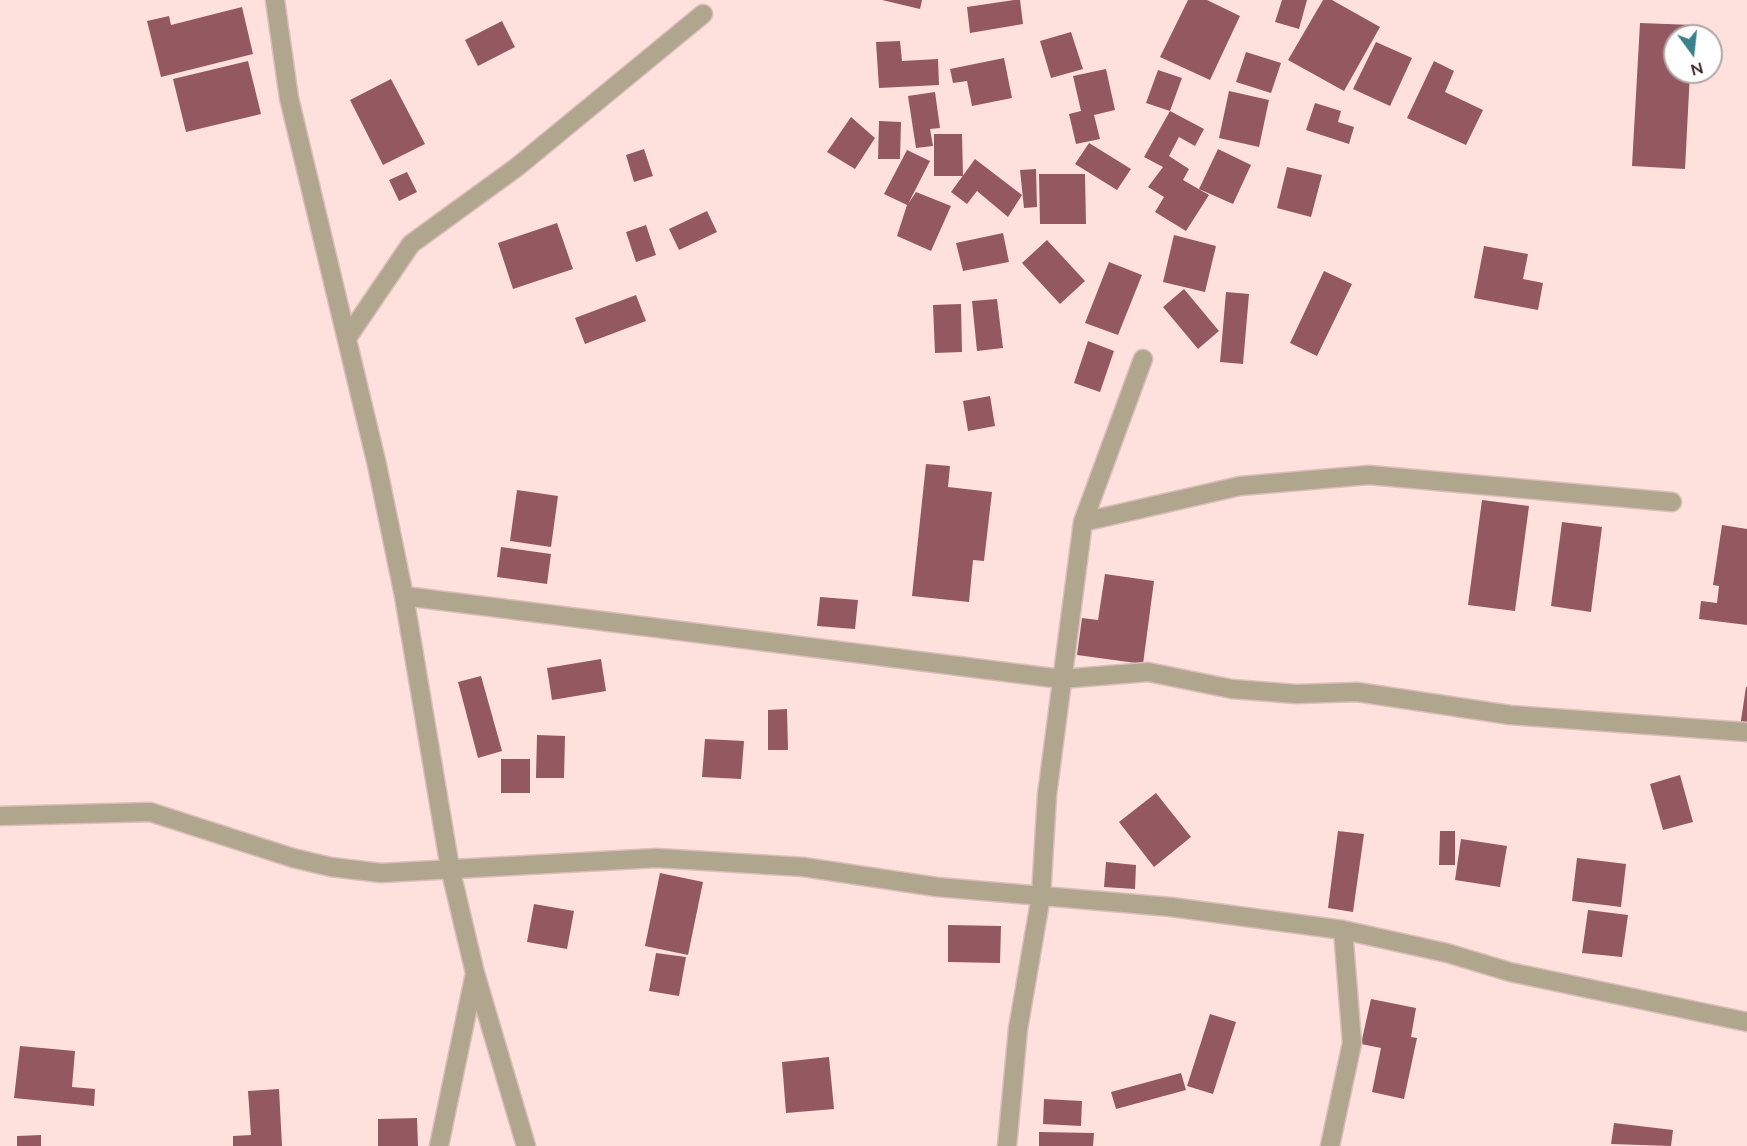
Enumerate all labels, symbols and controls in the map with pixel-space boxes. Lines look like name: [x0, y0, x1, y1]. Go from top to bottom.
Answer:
north arrow: [1663, 24, 1723, 84]
text: N: [1689, 58, 1706, 81]

